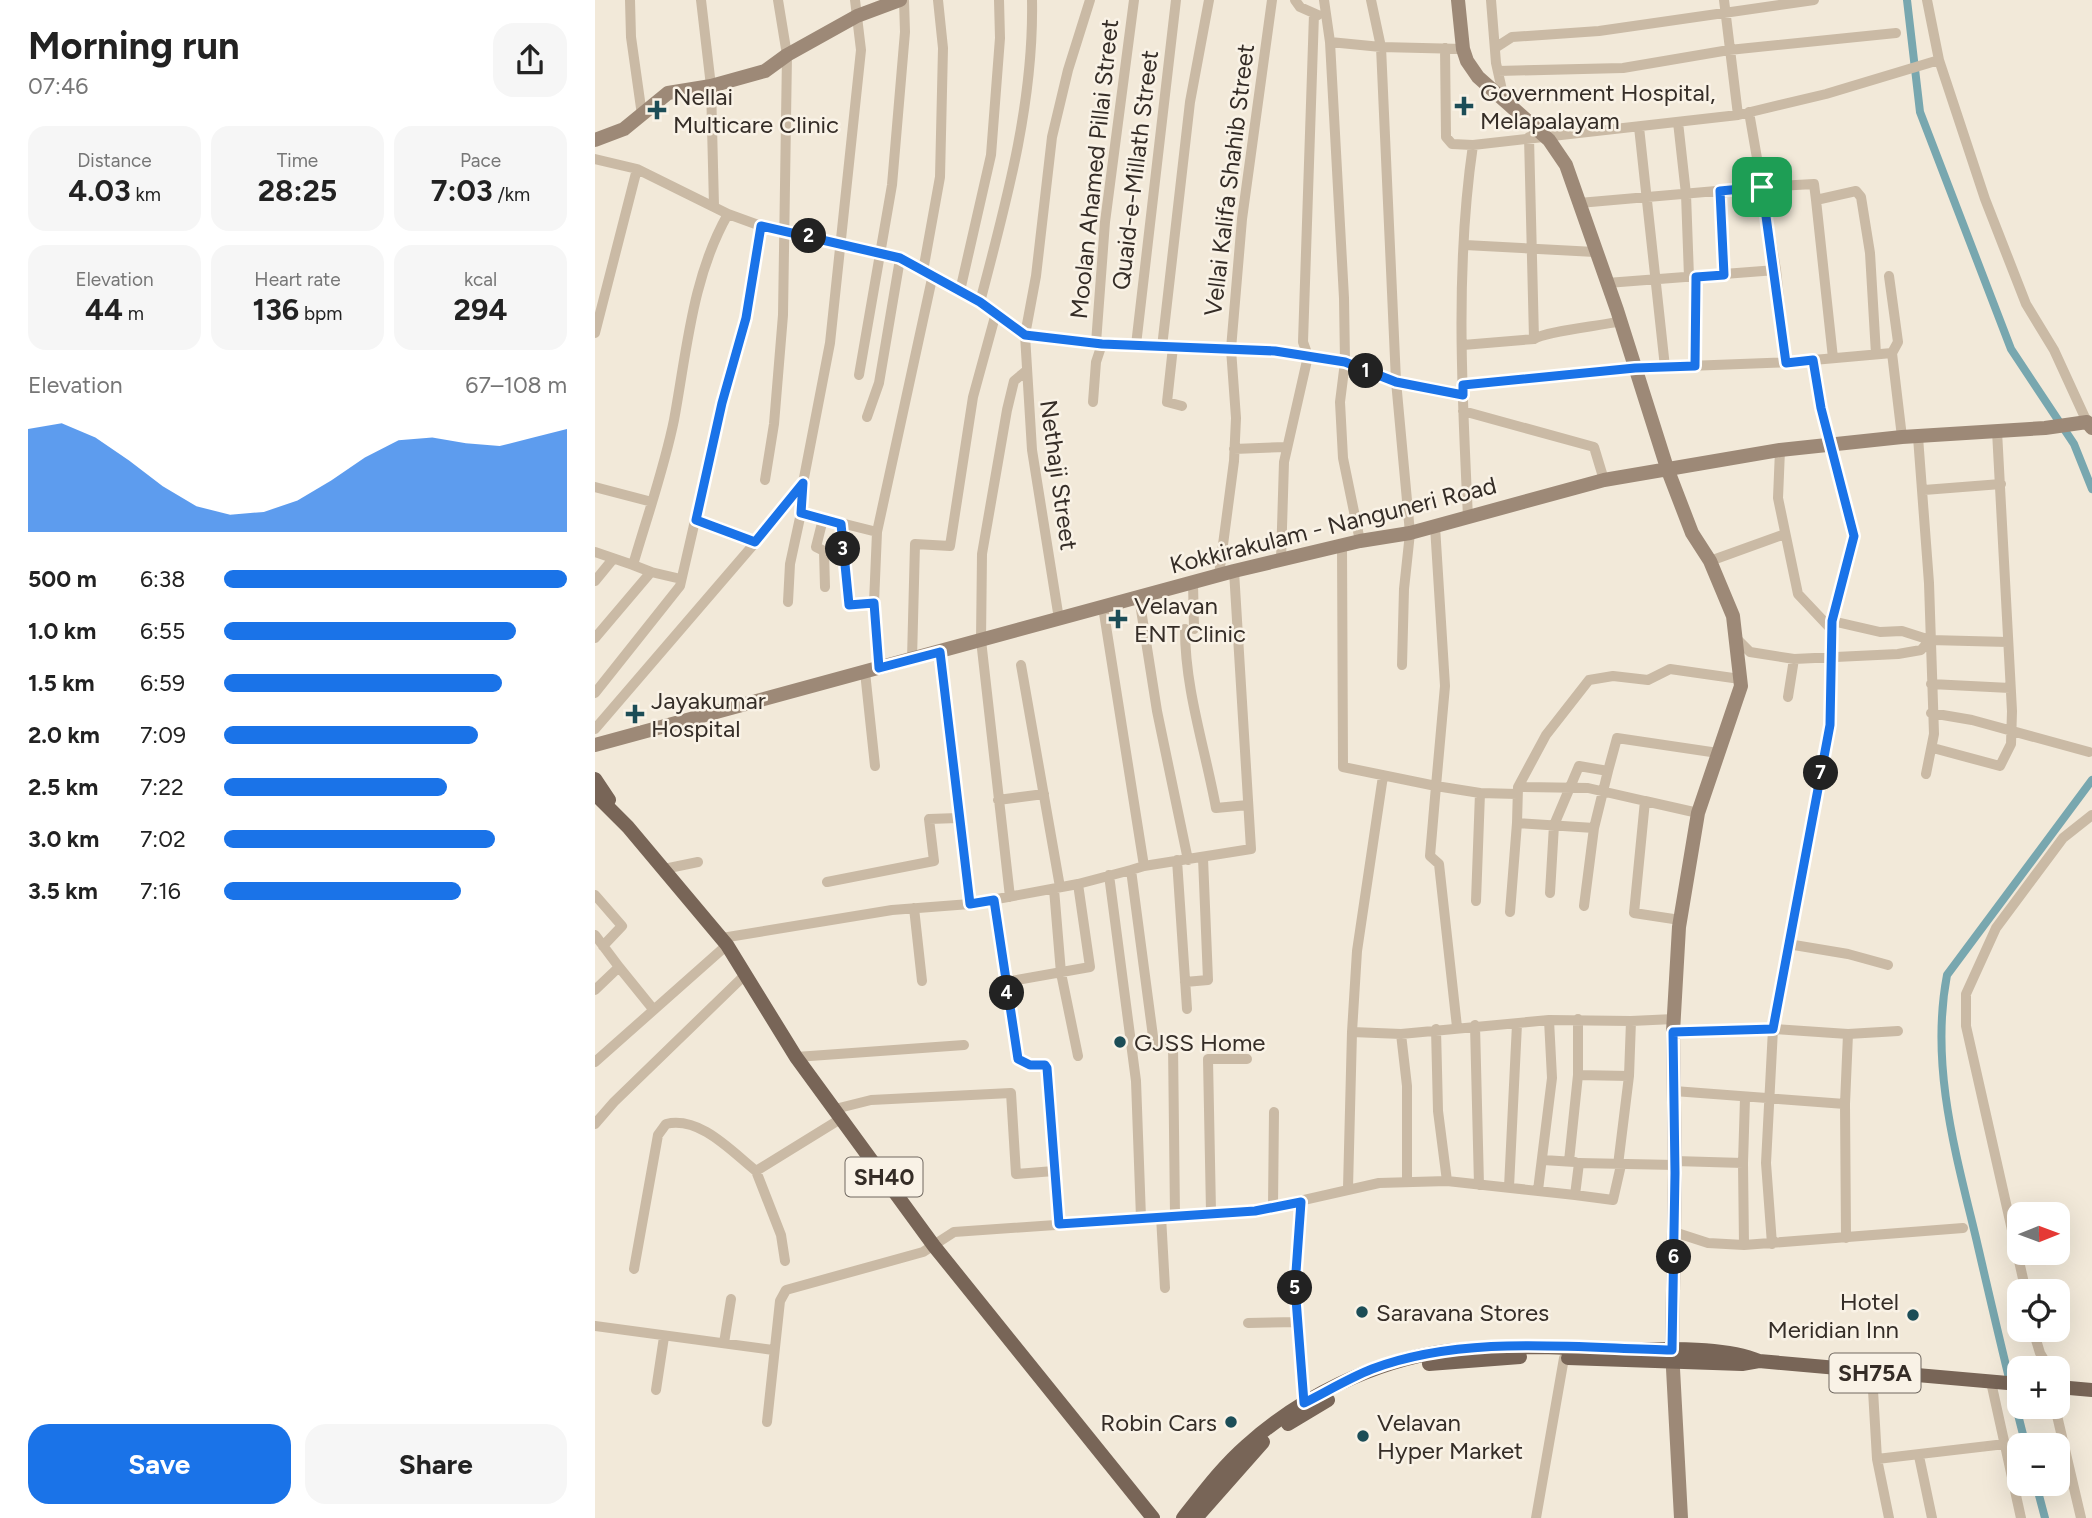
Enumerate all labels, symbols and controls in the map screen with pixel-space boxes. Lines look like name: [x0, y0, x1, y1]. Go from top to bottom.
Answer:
street label: Moolan Ahamed Pillai Street: [1064, 18, 1124, 320]
text: Morning run: [28, 23, 240, 69]
button: share: [493, 23, 567, 97]
street label: Vellai Kalifa Shahib Street: [1198, 42, 1260, 318]
street label: Quaid-e-Millath Street: [1106, 48, 1164, 292]
text: 07:46: [28, 72, 88, 100]
place label: Government Hospital, Melapalayam: [1480, 78, 1715, 135]
place label: Nellai Multicare Clinic: [673, 82, 839, 139]
marker: Government Hospital, Melapalayam: [1454, 96, 1474, 116]
marker: Nellai Multicare Clinic: [647, 100, 667, 120]
text: Distance: [77, 149, 152, 172]
text: Time: [277, 149, 318, 172]
text: Pace: [460, 149, 501, 172]
pin: [1732, 157, 1792, 217]
icon: arrive: [1743, 168, 1781, 206]
text: 4.03: [68, 172, 131, 209]
text: 28:25: [258, 172, 337, 209]
text: 7:03: [431, 172, 493, 209]
text: km: [131, 183, 161, 206]
text: /km: [493, 183, 530, 206]
pin: 2: [791, 218, 827, 254]
text: 2: [803, 224, 814, 247]
text: Elevation: [75, 268, 154, 291]
text: Heart rate: [254, 268, 341, 291]
text: kcal: [464, 268, 497, 291]
text: 44: [85, 291, 123, 328]
text: 136: [253, 291, 299, 328]
text: 294: [454, 291, 507, 328]
text: m: [123, 302, 144, 325]
text: bpm: [299, 302, 342, 325]
pin: 1: [1349, 354, 1383, 388]
text: 1: [1361, 359, 1370, 382]
text: Elevation: [28, 371, 123, 399]
text: 67–108 m: [465, 371, 567, 399]
street label: Nethaji Street: [1034, 398, 1084, 552]
street label: Kokkirakulam - Nanguneri Road: [1167, 470, 1499, 580]
pin: 3: [825, 532, 861, 566]
text: 3: [837, 537, 848, 560]
text: 500 m: [28, 565, 97, 593]
text: 6:38: [140, 565, 185, 593]
place label: Velavan ENT Clinic: [1134, 591, 1246, 648]
marker: Velavan ENT Clinic: [1108, 609, 1128, 629]
text: 1.0 km: [28, 617, 96, 645]
text: 6:55: [140, 617, 185, 645]
text: 1.5 km: [28, 669, 95, 697]
text: 6:59: [140, 669, 185, 697]
place label: Jayakumar Hospital: [651, 686, 766, 743]
marker: Jayakumar Hospital: [625, 704, 645, 724]
text: 2.0 km: [28, 721, 100, 749]
text: 7:09: [140, 721, 186, 749]
pin: 7: [1803, 756, 1839, 790]
text: 7: [1815, 761, 1826, 784]
text: 2.5 km: [28, 773, 98, 801]
text: 7:22: [140, 773, 184, 801]
text: 3.0 km: [28, 825, 99, 853]
text: 7:02: [140, 825, 186, 853]
text: 3.5 km: [28, 877, 98, 905]
text: 7:16: [140, 877, 181, 905]
pin: 4: [989, 976, 1025, 1010]
text: 4: [1000, 981, 1013, 1004]
place label: GJSS Home: [1134, 1028, 1265, 1057]
marker: GJSS Home: [1112, 1034, 1128, 1050]
road number: SH40: [845, 1158, 923, 1196]
north arrow: [2007, 1202, 2070, 1265]
map controls: [2007, 1202, 2070, 1496]
pin: 6: [1657, 1240, 1691, 1274]
text: 6: [1668, 1245, 1679, 1268]
pin: 5: [1277, 1270, 1313, 1306]
text: 5: [1289, 1276, 1300, 1299]
button: locate: [2007, 1279, 2070, 1342]
place label: Hotel Meridian Inn: [1767, 1287, 1899, 1344]
place label: Saravana Stores: [1376, 1298, 1549, 1327]
marker: Saravana Stores: [1354, 1304, 1370, 1320]
marker: Hotel Meridian Inn: [1905, 1307, 1921, 1323]
road number: SH75A: [1829, 1354, 1921, 1392]
button: +: [2007, 1356, 2070, 1419]
place label: Robin Cars: [1100, 1408, 1217, 1437]
place label: Velavan Hyper Market: [1377, 1408, 1523, 1465]
marker: Robin Cars: [1223, 1414, 1239, 1430]
button: Save: [28, 1424, 291, 1504]
button: Share: [305, 1424, 567, 1504]
marker: Velavan Hyper Market: [1355, 1428, 1371, 1444]
button: −: [2007, 1433, 2070, 1496]

